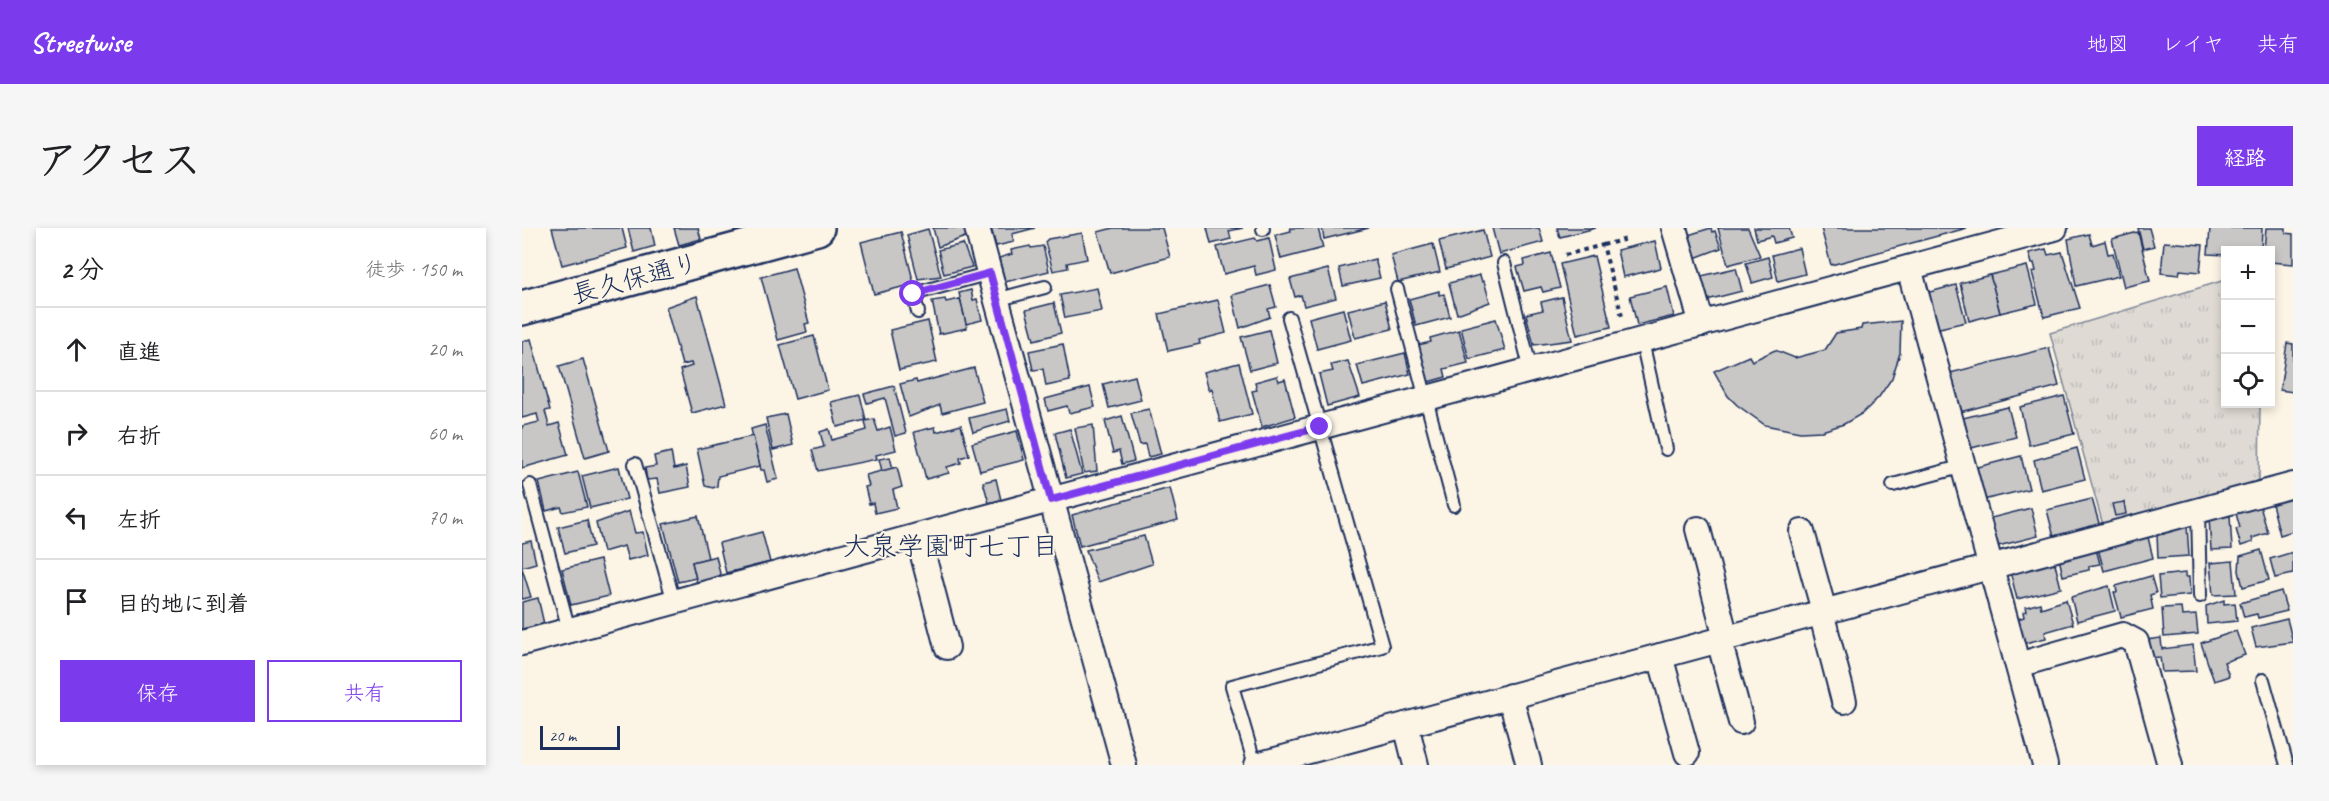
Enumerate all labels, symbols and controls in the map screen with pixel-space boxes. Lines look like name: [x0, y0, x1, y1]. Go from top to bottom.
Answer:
text: Streetwise: [30, 25, 131, 60]
text: 地図: [2087, 31, 2129, 57]
text: レイヤ: [2162, 31, 2224, 57]
text: 共有: [2257, 31, 2299, 57]
button: 経路: [2197, 126, 2293, 186]
text: アクセス: [36, 134, 201, 187]
street label: 長久保通り: [568, 246, 702, 311]
map controls: [2221, 246, 2275, 408]
button: +: [2221, 246, 2275, 300]
text: 2 分: [60, 253, 104, 286]
text: 徒歩 · 150 m: [366, 257, 462, 282]
route start: [899, 280, 925, 306]
button: −: [2221, 300, 2275, 354]
icon: ahead: [60, 333, 93, 366]
text: 20 m: [428, 337, 462, 362]
text: 直進: [117, 338, 161, 366]
button: locate: [2221, 354, 2275, 408]
route end: [1306, 413, 1332, 439]
icon: right: [60, 417, 93, 450]
text: 60 m: [428, 421, 462, 446]
text: 右折: [117, 422, 161, 450]
icon: left: [60, 501, 93, 534]
text: 70 m: [428, 505, 462, 530]
text: 左折: [117, 506, 161, 534]
district label: 大泉学園町七丁目: [843, 529, 1059, 563]
icon: arrive: [60, 585, 93, 618]
text: 目的地に到着: [117, 590, 249, 618]
button: 保存: [60, 660, 255, 722]
button: 共有: [267, 660, 462, 722]
scale bar: [540, 723, 620, 750]
text: 20 m: [549, 726, 576, 746]

